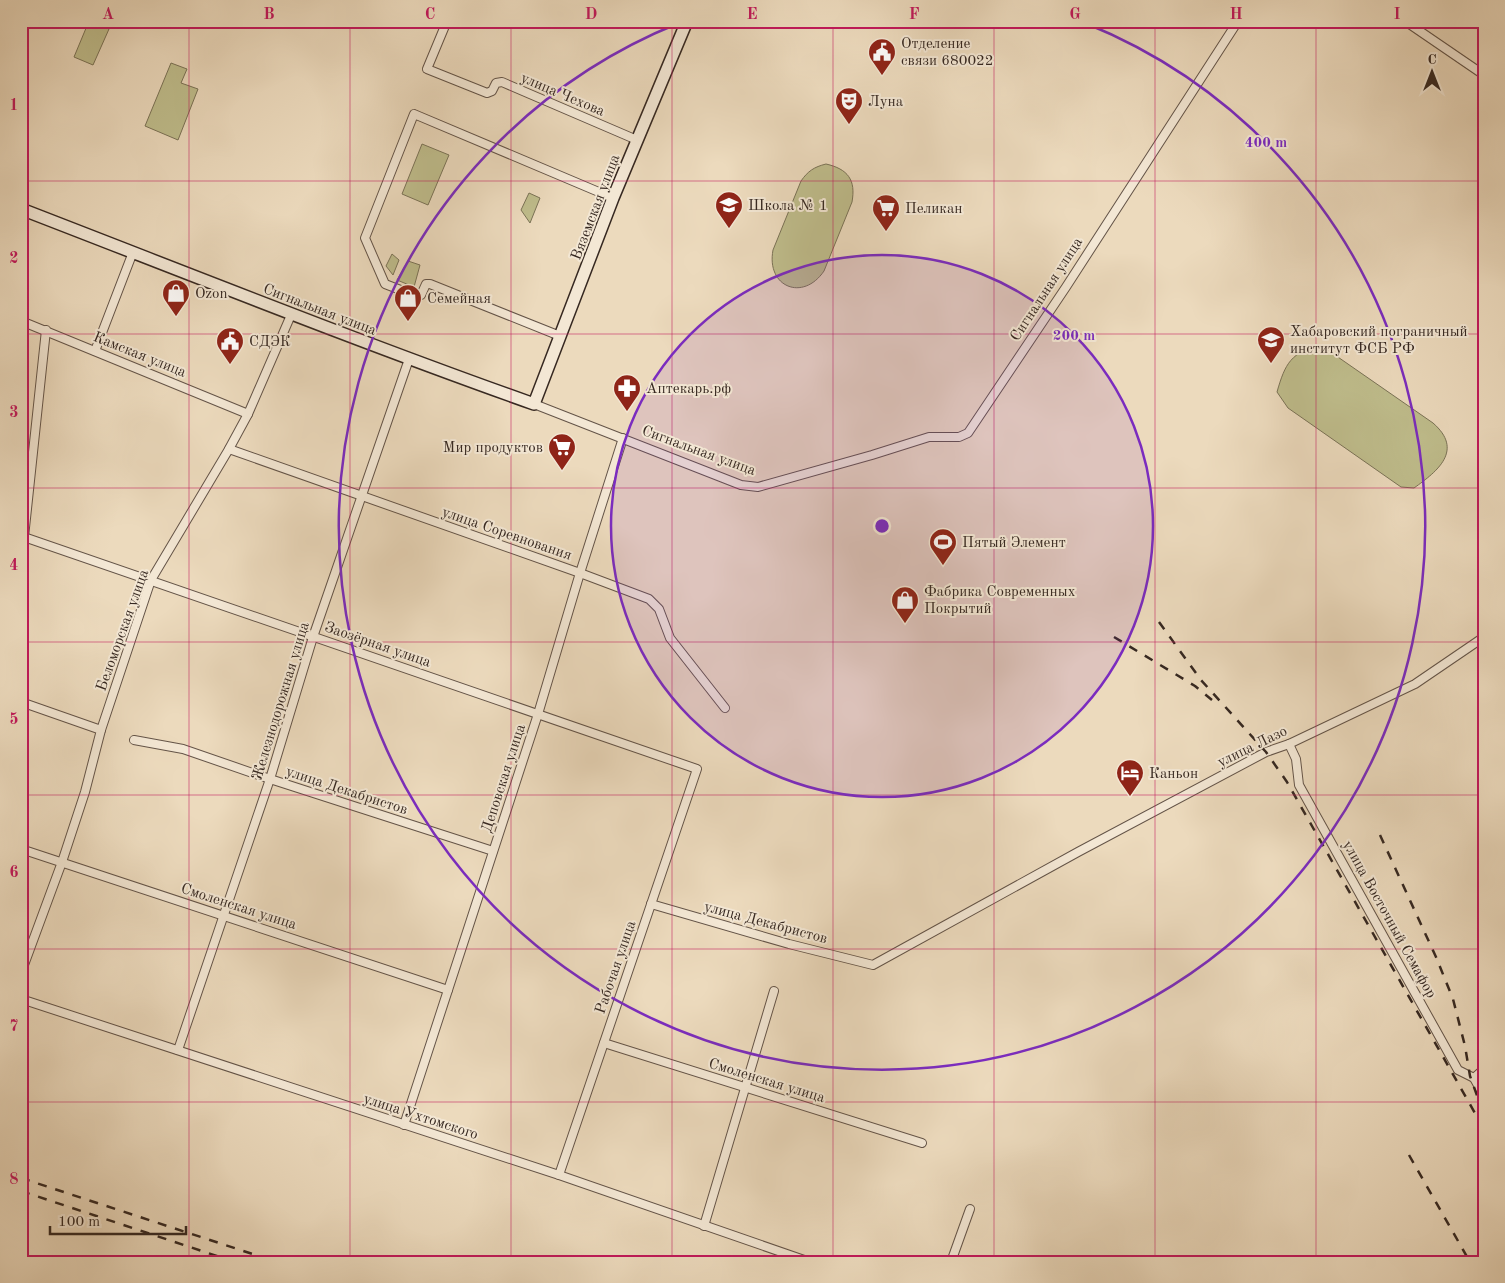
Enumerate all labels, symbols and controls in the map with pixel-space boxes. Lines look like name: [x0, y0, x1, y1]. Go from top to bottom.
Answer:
text: A: [102, 7, 114, 23]
text: B: [263, 7, 275, 23]
text: C: [425, 7, 435, 23]
text: D: [585, 7, 597, 23]
text: E: [746, 7, 758, 23]
text: F: [909, 7, 920, 23]
text: G: [1069, 7, 1081, 23]
text: H: [1229, 7, 1243, 23]
text: I: [1393, 7, 1401, 23]
public building icon: Отделение связи 680022: [867, 37, 897, 76]
place label: Отделение связи 680022: [901, 37, 994, 69]
north arrow: [1408, 48, 1458, 98]
text: С: [1427, 53, 1437, 67]
street label: улица Чехова: [518, 71, 607, 120]
theatre icon: Луна: [834, 86, 864, 125]
place label: Луна: [868, 95, 904, 110]
text: 1: [9, 98, 19, 114]
text: 400 m: [1245, 136, 1287, 151]
street label: Вяземская улица: [569, 152, 624, 263]
school or university icon: Школа № 1: [714, 190, 744, 229]
supermarket icon: Пеликан: [871, 193, 901, 232]
place label: Школа № 1: [748, 199, 828, 214]
place label: Пеликан: [905, 202, 963, 217]
street label: Сигнальная улица: [1008, 235, 1087, 344]
text: 2: [9, 251, 19, 267]
shop icon: Ozon: [161, 278, 191, 317]
street label: Сигнальная улица: [261, 282, 379, 339]
shop icon: Семейная: [393, 283, 423, 322]
place label: Ozon: [195, 287, 228, 302]
place label: Семейная: [427, 292, 491, 307]
school or university icon: Хабаровский пограничный институт ФСБ РФ: [1256, 325, 1286, 364]
place label: Хабаровский пограничный институт ФСБ РФ: [1290, 325, 1468, 357]
public building icon: СДЭК: [215, 326, 245, 365]
text: 200 m: [1053, 329, 1095, 344]
street label: Камская улица: [91, 330, 189, 381]
place label: СДЭК: [249, 335, 291, 350]
pharmacy icon: Аптекарь.рф: [612, 373, 642, 412]
place label: Аптекарь.рф: [646, 382, 731, 397]
text: 3: [9, 405, 19, 421]
street label: Сигнальная улица: [640, 424, 758, 479]
supermarket icon: Мир продуктов: [547, 432, 577, 471]
place label: Мир продуктов: [443, 441, 543, 456]
street label: улица Соревнования: [440, 505, 574, 564]
centre of rings: [873, 517, 891, 535]
sports icon: Пятый Элемент: [928, 527, 958, 566]
place label: Пятый Элемент: [962, 536, 1066, 551]
text: 4: [9, 558, 19, 574]
street label: Беломорская улица: [94, 567, 153, 693]
shop icon: Фабрика Современных Покрытий: [890, 585, 920, 624]
place label: Фабрика Современных Покрытий: [924, 585, 1076, 617]
street label: Железнодорожная улица: [250, 620, 313, 783]
street label: Заозёрная улица: [322, 620, 433, 671]
text: 5: [9, 712, 19, 728]
street label: Деповская улица: [480, 722, 529, 834]
street label: улица Лазо: [1215, 724, 1290, 771]
hotel icon: Каньон: [1115, 758, 1145, 797]
street label: улица Декабристов: [284, 765, 409, 818]
place label: Каньон: [1149, 767, 1198, 782]
street label: улица Восточный Семафор: [1339, 838, 1438, 1001]
text: 6: [9, 865, 19, 881]
street label: Смоленская улица: [179, 882, 299, 933]
street label: улица Декабристов: [702, 900, 829, 947]
street label: Рабочая улица: [593, 918, 640, 1016]
text: 7: [9, 1019, 19, 1035]
street label: Смоленская улица: [707, 1057, 827, 1106]
street label: улица Ухтомского: [361, 1092, 480, 1143]
text: 8: [9, 1172, 19, 1188]
scale bar: [50, 1203, 186, 1235]
text: 100 m: [58, 1215, 100, 1230]

